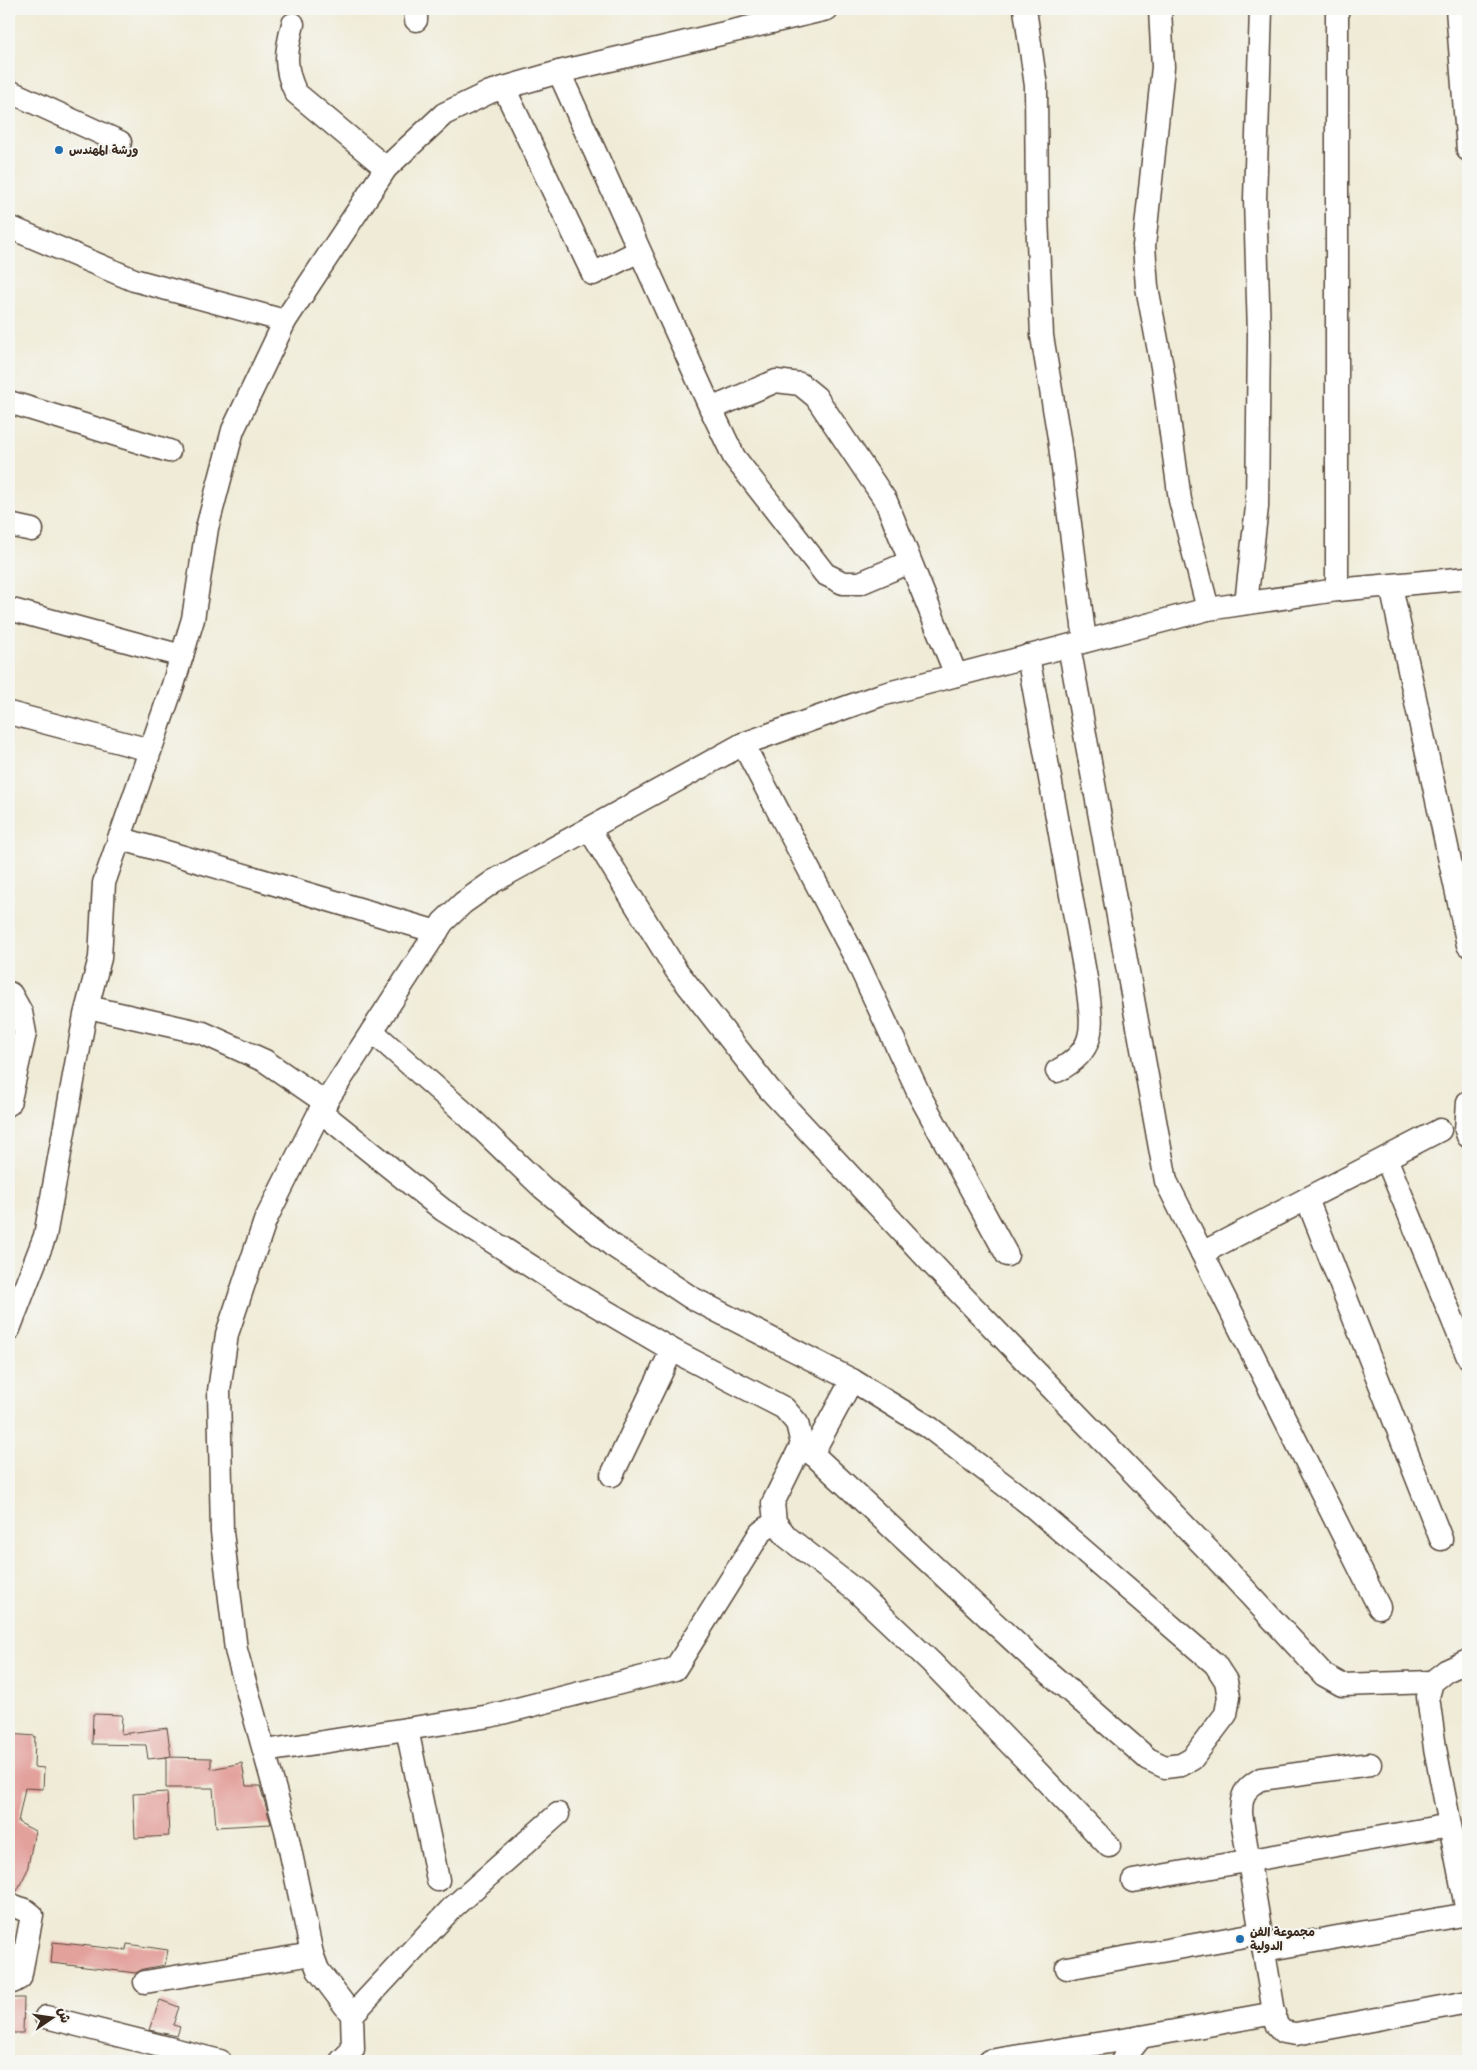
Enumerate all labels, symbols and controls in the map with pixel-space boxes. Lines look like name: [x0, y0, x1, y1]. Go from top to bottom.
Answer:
place label: ورشة المهندس: [69, 143, 138, 158]
marker: ورشة المهندس: [53, 144, 65, 156]
place label: مجموعة الفن الدولية: [1250, 1925, 1315, 1954]
marker: مجموعة الفن الدولية: [1234, 1933, 1246, 1945]
north arrow: [28, 1992, 78, 2042]
text: ش: [54, 2006, 74, 2025]

